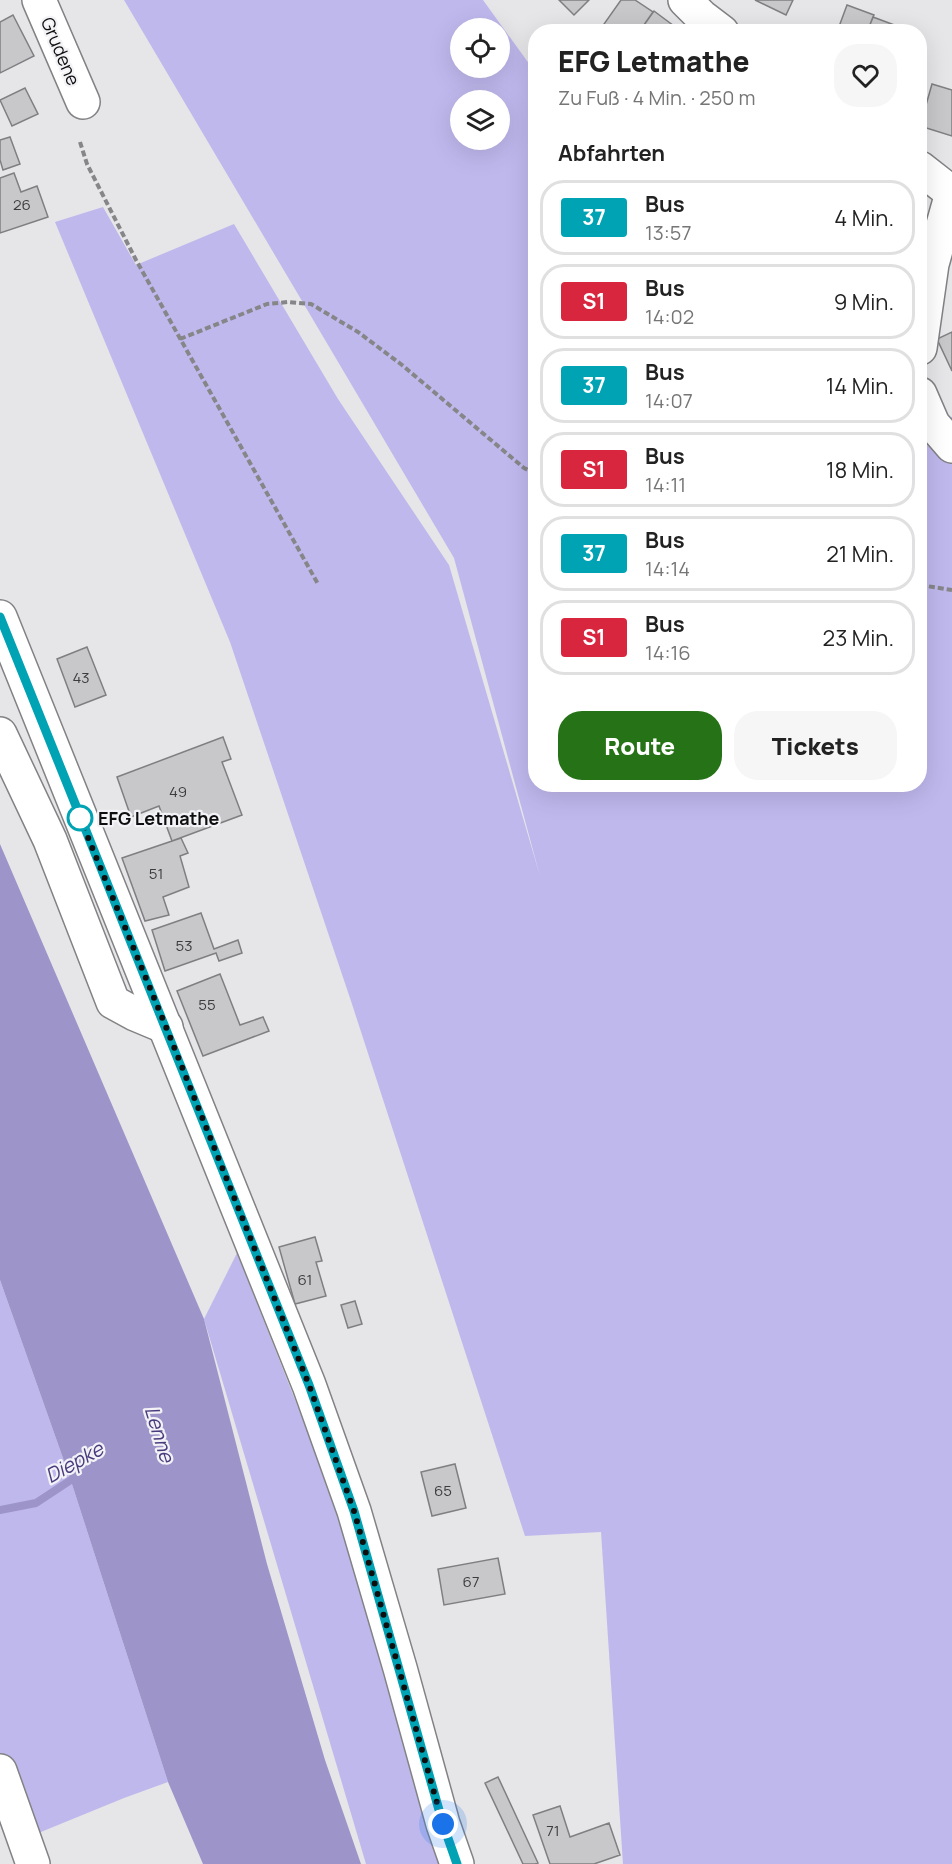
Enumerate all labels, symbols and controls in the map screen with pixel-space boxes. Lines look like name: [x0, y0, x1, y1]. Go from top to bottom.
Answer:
street label: Grudene: [36, 13, 86, 89]
map controls: [450, 18, 510, 150]
button: locate: [450, 18, 510, 78]
text: EFG Letmathe: [558, 42, 750, 80]
button: heart: [834, 44, 897, 107]
text: Zu Fuß · 4 Min. · 250 m: [558, 84, 755, 111]
button: layers: [450, 90, 510, 150]
text: Abfahrten: [558, 138, 665, 168]
text: Bus: [645, 189, 685, 219]
house number: 26: [13, 194, 31, 215]
text: 37: [582, 203, 606, 231]
text: 4 Min.: [834, 203, 894, 233]
text: 13:57: [645, 219, 691, 246]
text: Bus: [645, 273, 685, 303]
text: S1: [582, 287, 606, 315]
text: 9 Min.: [834, 287, 894, 317]
text: 14:02: [645, 303, 694, 330]
text: Bus: [645, 357, 685, 387]
text: 37: [582, 371, 606, 399]
text: 14 Min.: [826, 371, 894, 401]
text: 14:07: [645, 387, 693, 414]
text: Bus: [645, 441, 685, 471]
text: S1: [582, 455, 606, 483]
text: 18 Min.: [826, 455, 894, 485]
text: 14:11: [645, 471, 686, 498]
text: Bus: [645, 525, 685, 555]
text: 37: [582, 539, 606, 567]
text: 21 Min.: [826, 539, 894, 569]
text: 14:14: [645, 555, 690, 582]
text: Bus: [645, 609, 685, 639]
text: S1: [582, 623, 606, 651]
text: 23 Min.: [823, 623, 894, 653]
text: 14:16: [645, 639, 691, 666]
house number: 43: [72, 667, 90, 688]
button: Route: [558, 711, 722, 780]
button: Tickets: [734, 711, 897, 780]
house number: 49: [169, 781, 187, 802]
marker: EFG Letmathe: [67, 805, 93, 831]
place label: EFG Letmathe: [98, 806, 220, 830]
house number: 51: [149, 863, 163, 884]
house number: 53: [176, 935, 192, 956]
house number: 55: [198, 994, 216, 1015]
house number: 61: [298, 1269, 312, 1290]
water label: Lenne: [139, 1403, 182, 1466]
water label: Diepke: [40, 1434, 109, 1489]
house number: 65: [434, 1480, 452, 1501]
house number: 67: [463, 1571, 479, 1592]
your location: [428, 1809, 458, 1839]
house number: 71: [546, 1820, 560, 1841]

